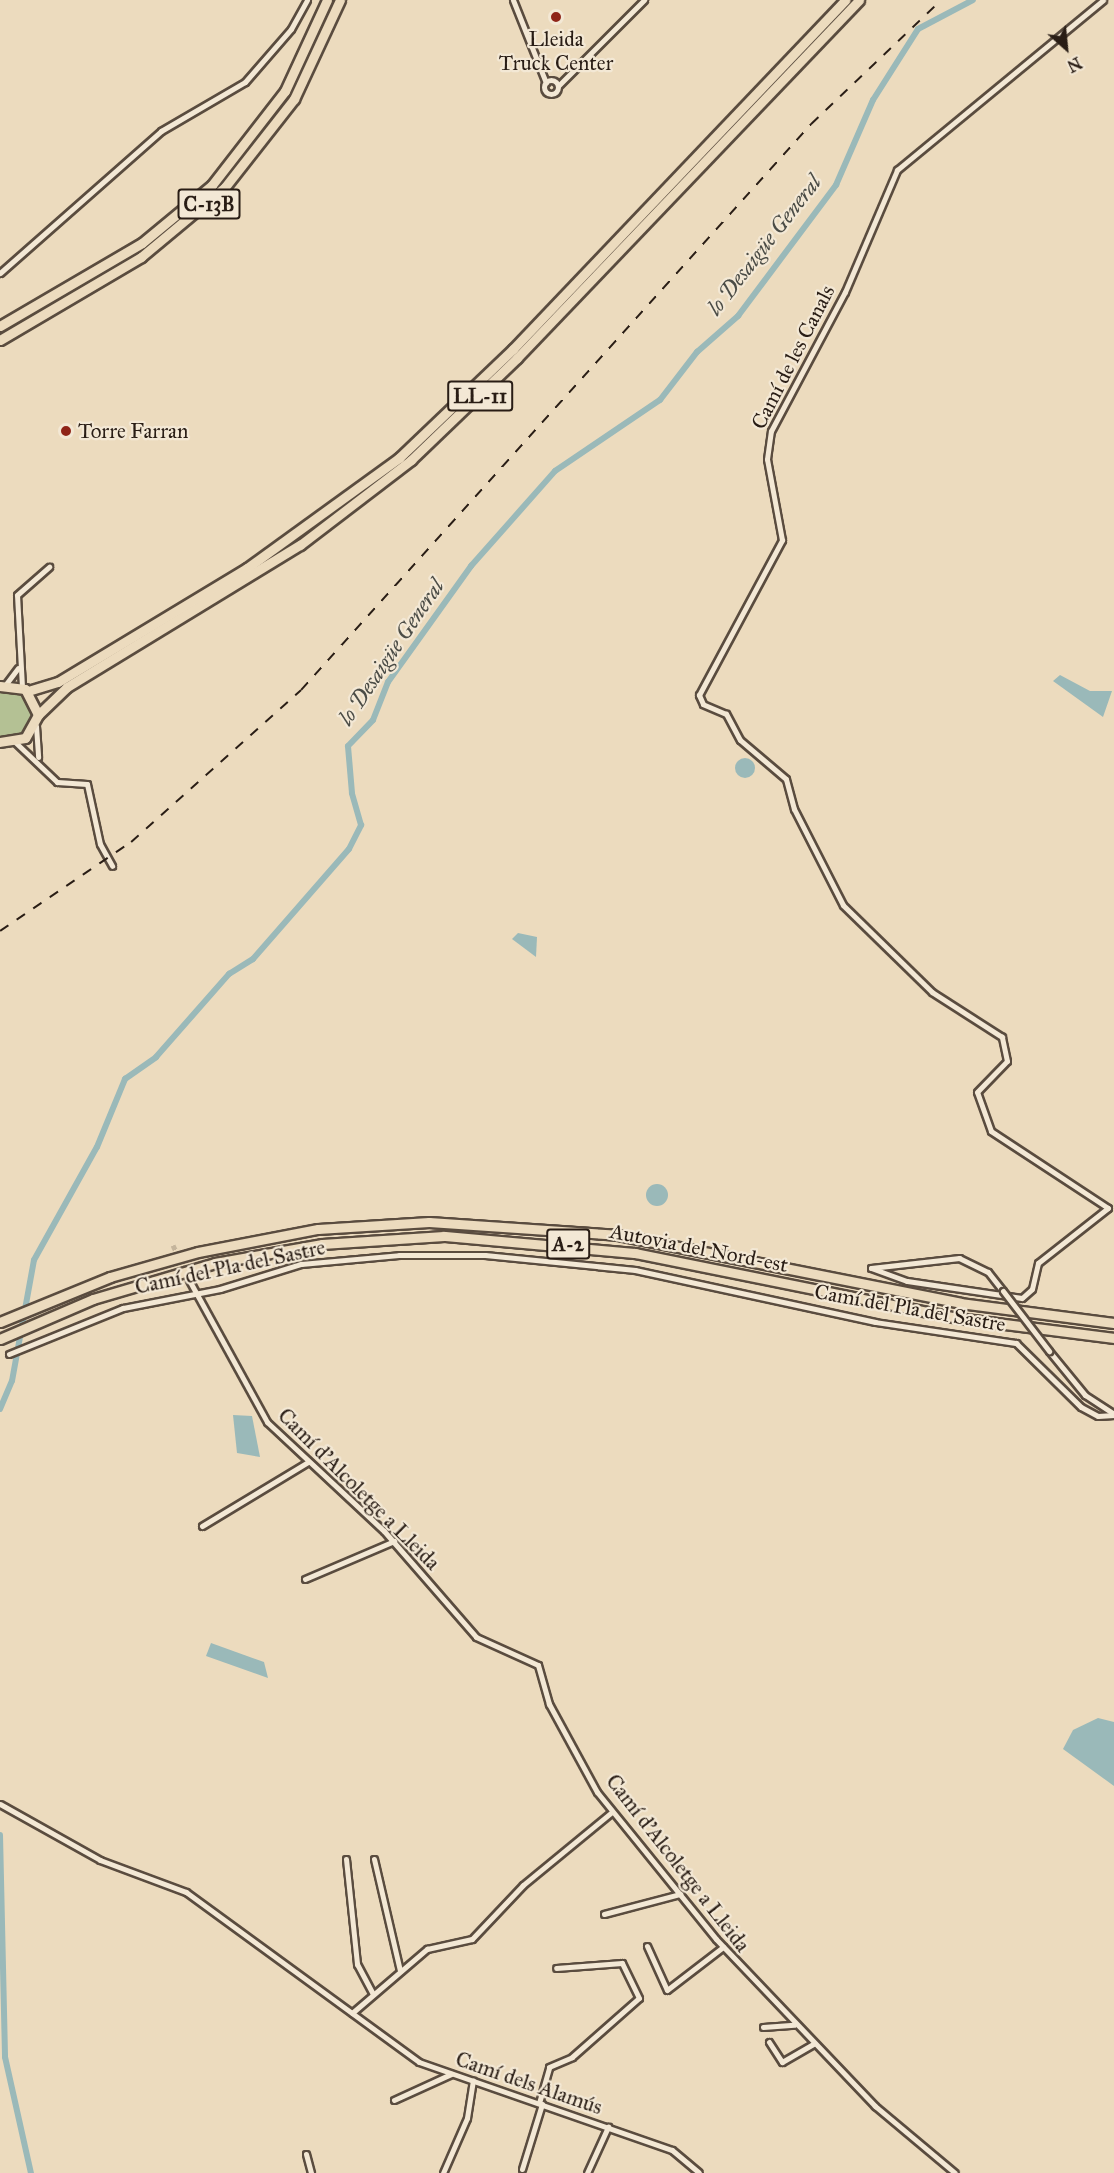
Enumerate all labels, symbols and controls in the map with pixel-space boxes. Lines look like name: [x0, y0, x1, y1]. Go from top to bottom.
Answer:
marker: Lleida Truck Center: [549, 10, 563, 24]
north arrow: [1036, 18, 1096, 78]
place label: Lleida Truck Center: [499, 26, 613, 76]
text: N: [1064, 53, 1085, 76]
water label: lo Desaigüe General: [701, 170, 827, 320]
road number: C-13B: [178, 187, 240, 221]
street label: Camí de les Canals: [746, 281, 840, 433]
road number: LL-11: [447, 379, 513, 413]
place label: Torre Farran: [78, 418, 188, 444]
marker: Torre Farran: [59, 424, 73, 438]
water label: lo Desaigüe General: [332, 574, 450, 730]
street label: Autovia del Nord-est: [608, 1218, 790, 1278]
road number: A-2: [546, 1227, 590, 1261]
street label: Camí del Pla del Sastre: [133, 1235, 327, 1299]
street label: Camí del Pla del Sastre: [812, 1279, 1008, 1337]
street label: Camí d'Alcoletge a Lleida: [273, 1403, 445, 1575]
street label: Camí d'Alcoletge a Lleida: [601, 1769, 755, 1957]
street label: Camí dels Alamús: [452, 2046, 606, 2120]

